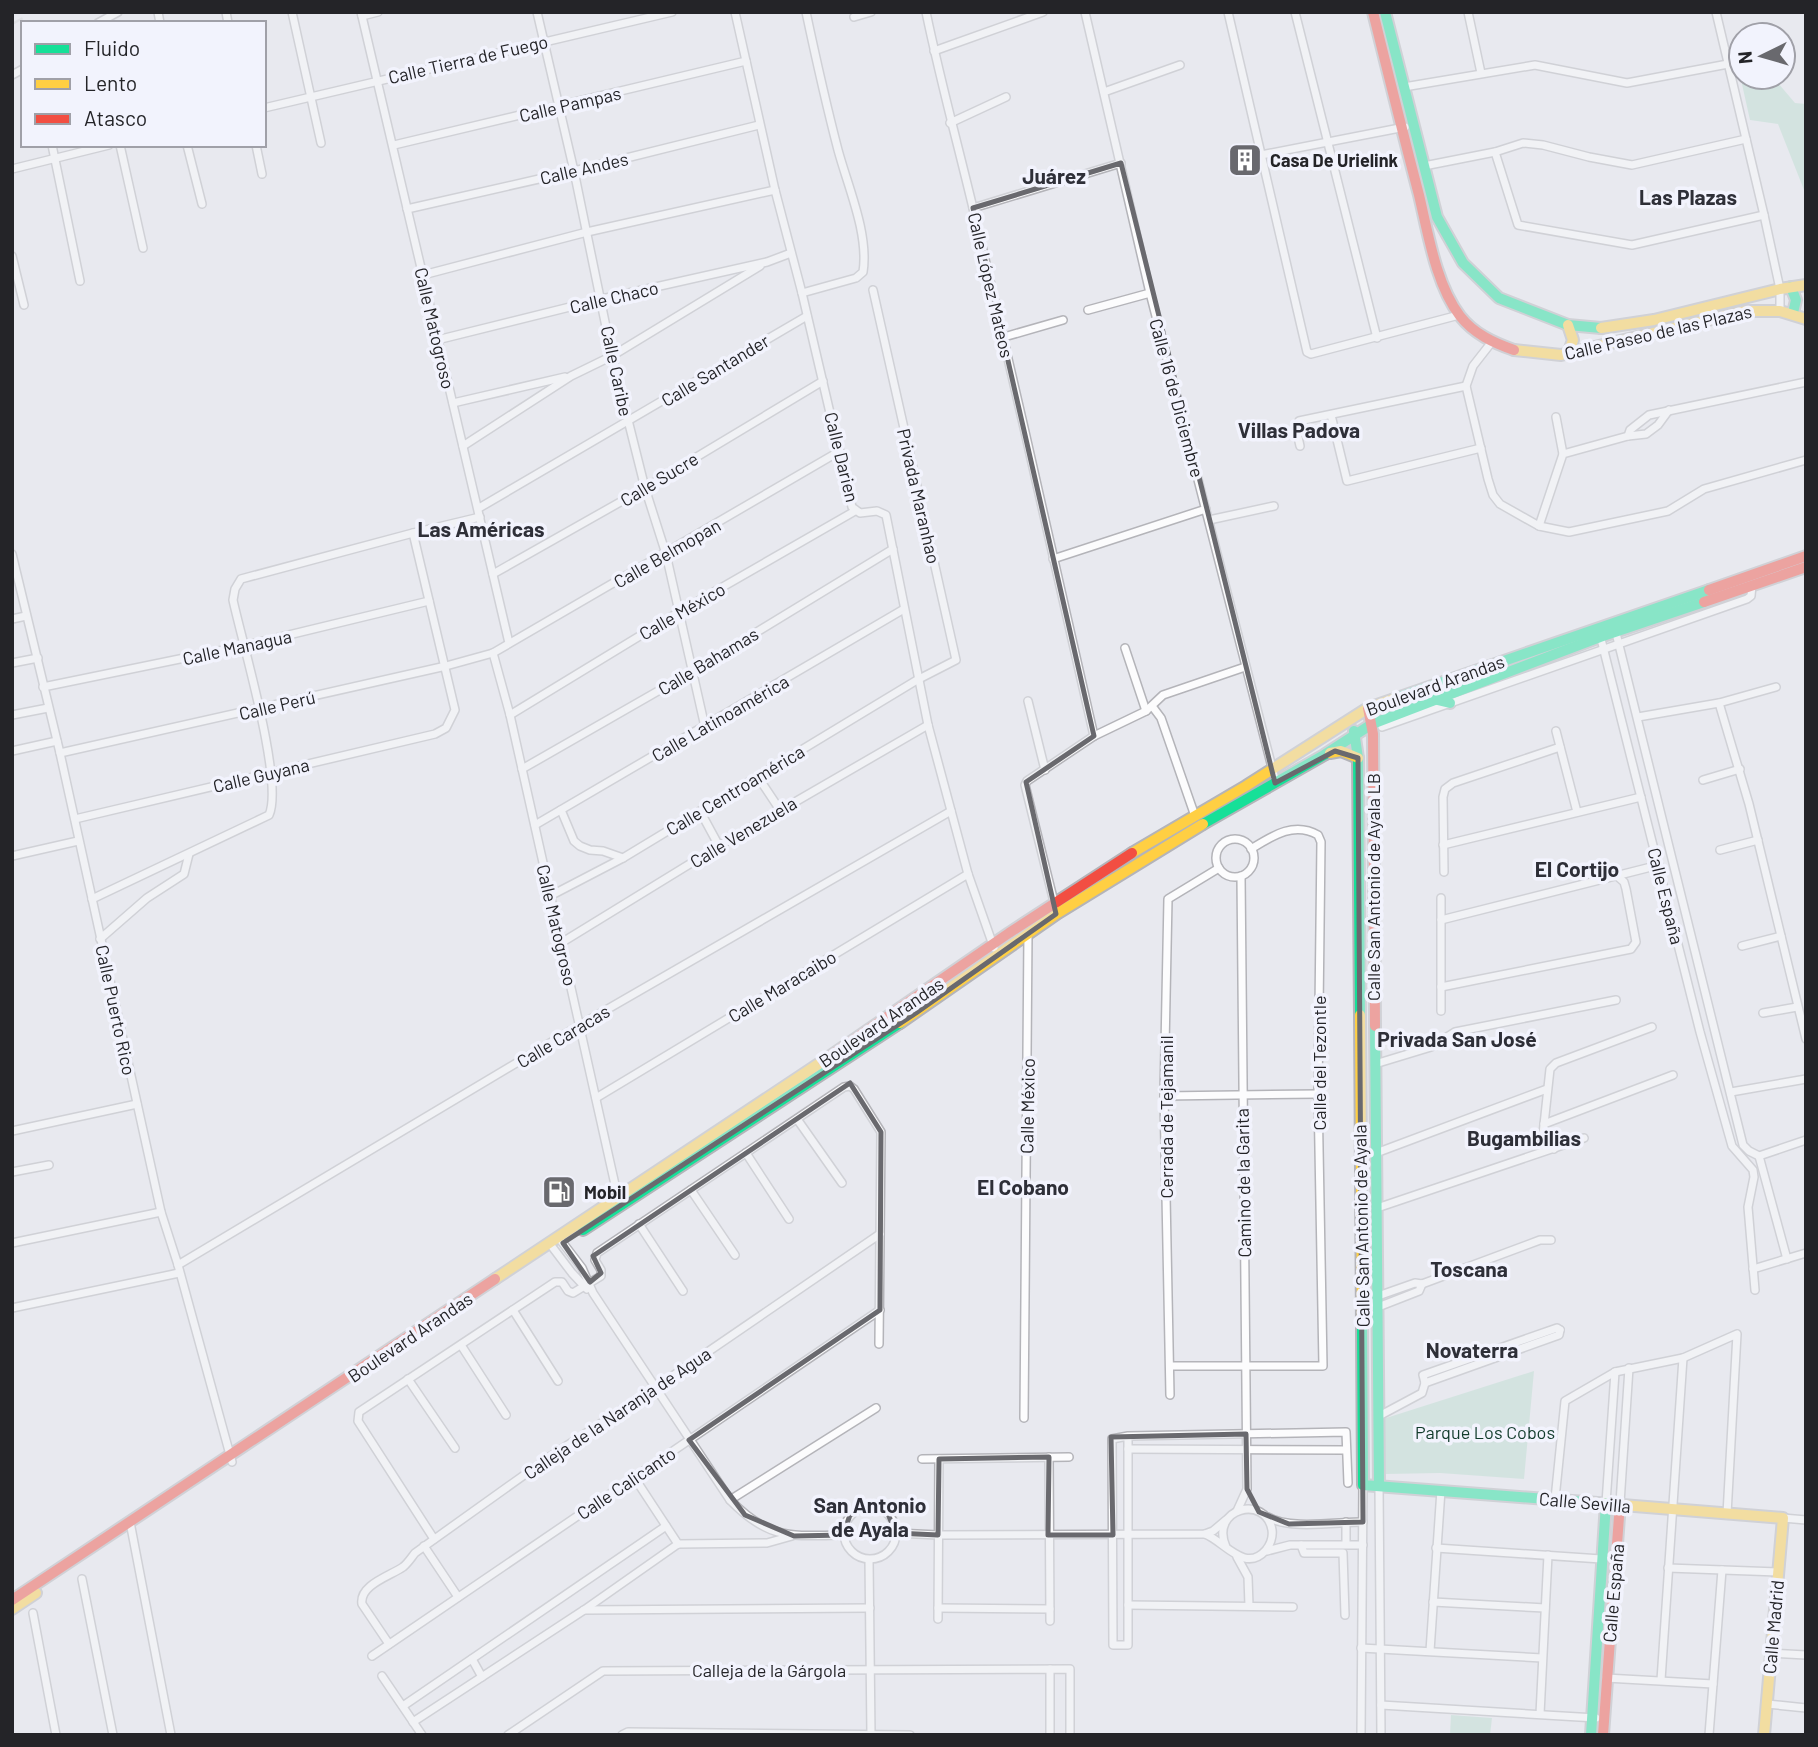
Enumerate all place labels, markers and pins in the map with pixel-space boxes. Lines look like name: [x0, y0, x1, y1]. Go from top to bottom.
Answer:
building icon: Casa De Urielink: [1226, 141, 1264, 179]
place label: Casa De Urielink: [1270, 149, 1399, 171]
fuel station icon: Mobil: [540, 1173, 578, 1211]
place label: Mobil: [584, 1181, 626, 1203]

